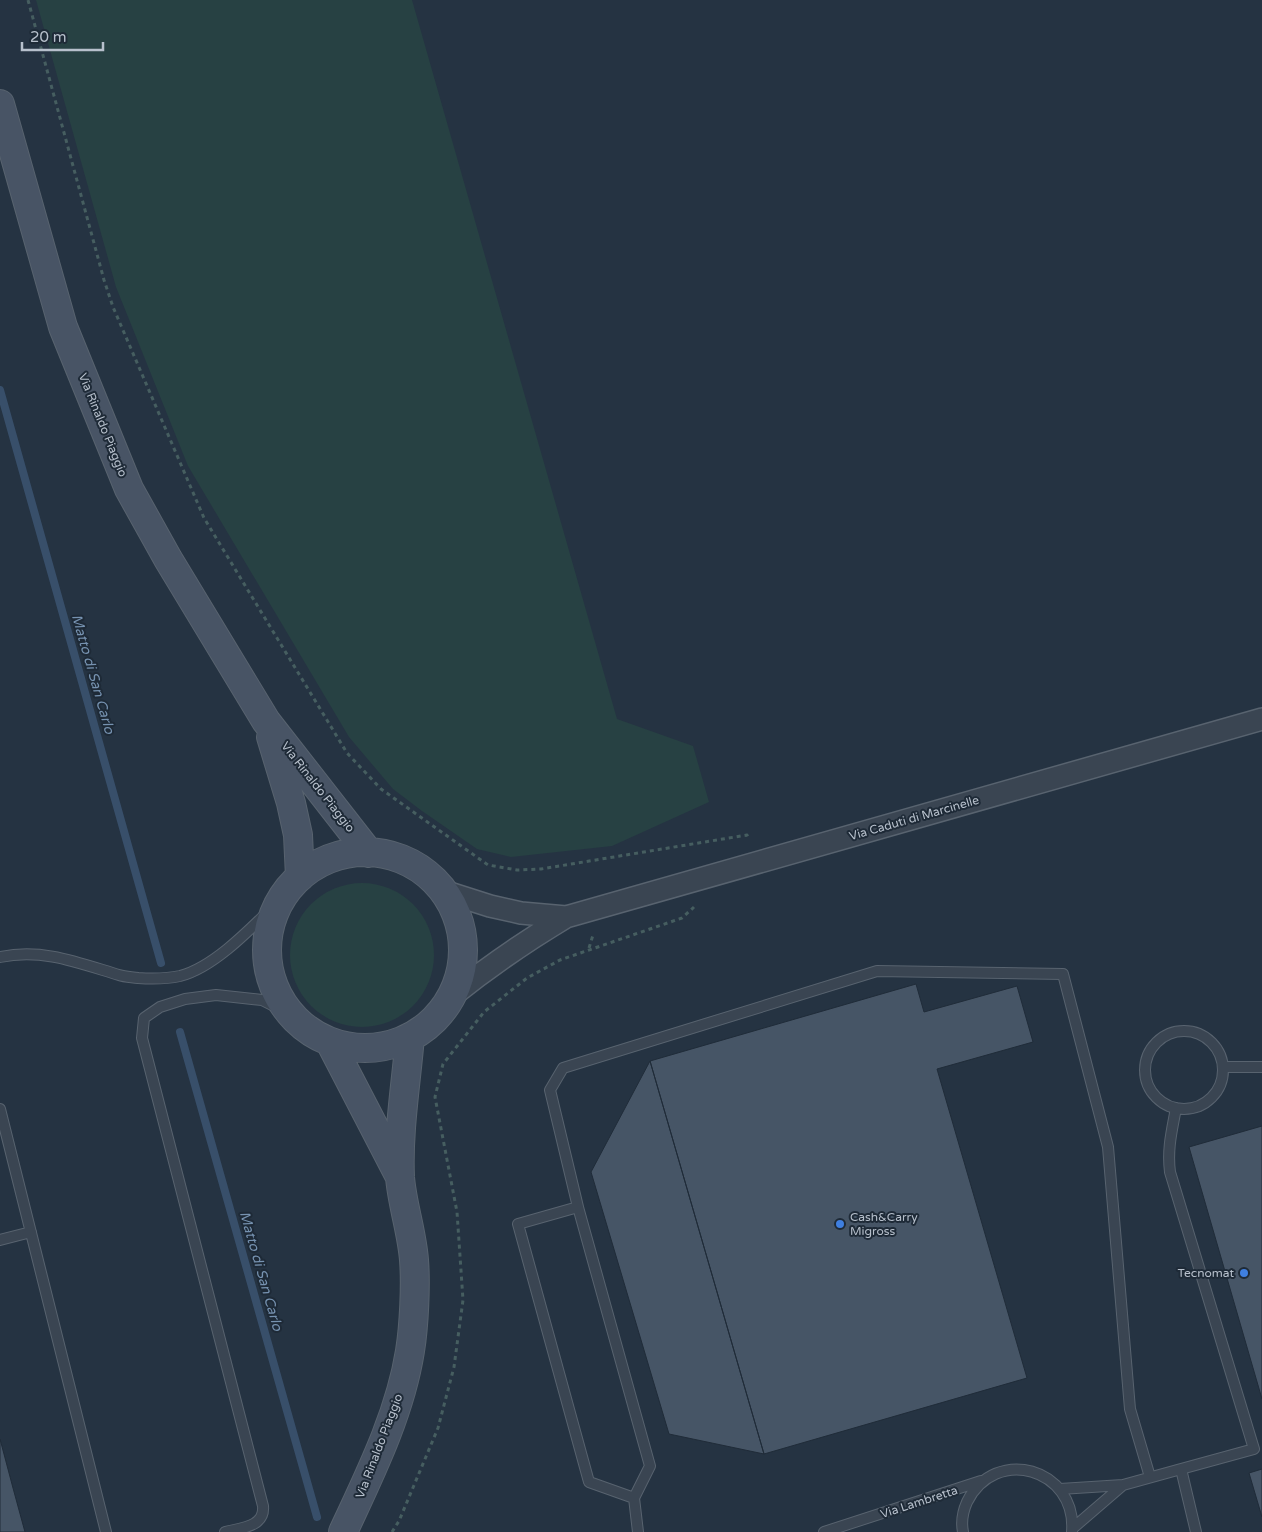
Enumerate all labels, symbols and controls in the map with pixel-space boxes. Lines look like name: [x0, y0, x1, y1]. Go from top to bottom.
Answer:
scale bar: [22, 20, 104, 52]
text: 20 m: [30, 28, 67, 46]
street label: Via Rinaldo Piaggio: [76, 371, 130, 479]
water label: Matto di San Carlo: [68, 612, 119, 737]
street label: Via Rinaldo Piaggio: [278, 739, 358, 835]
street label: Via Caduti di Marcinelle: [847, 793, 981, 843]
water label: Matto di San Carlo: [236, 1209, 287, 1334]
place label: Cash&Carry Migross: [850, 1210, 918, 1238]
marker: Cash&Carry Migross: [834, 1218, 846, 1230]
place label: Tecnomat: [1177, 1266, 1234, 1280]
marker: Tecnomat: [1238, 1267, 1250, 1279]
street label: Via Rinaldo Piaggio: [353, 1392, 405, 1500]
street label: Via Lambretta: [879, 1483, 959, 1521]

